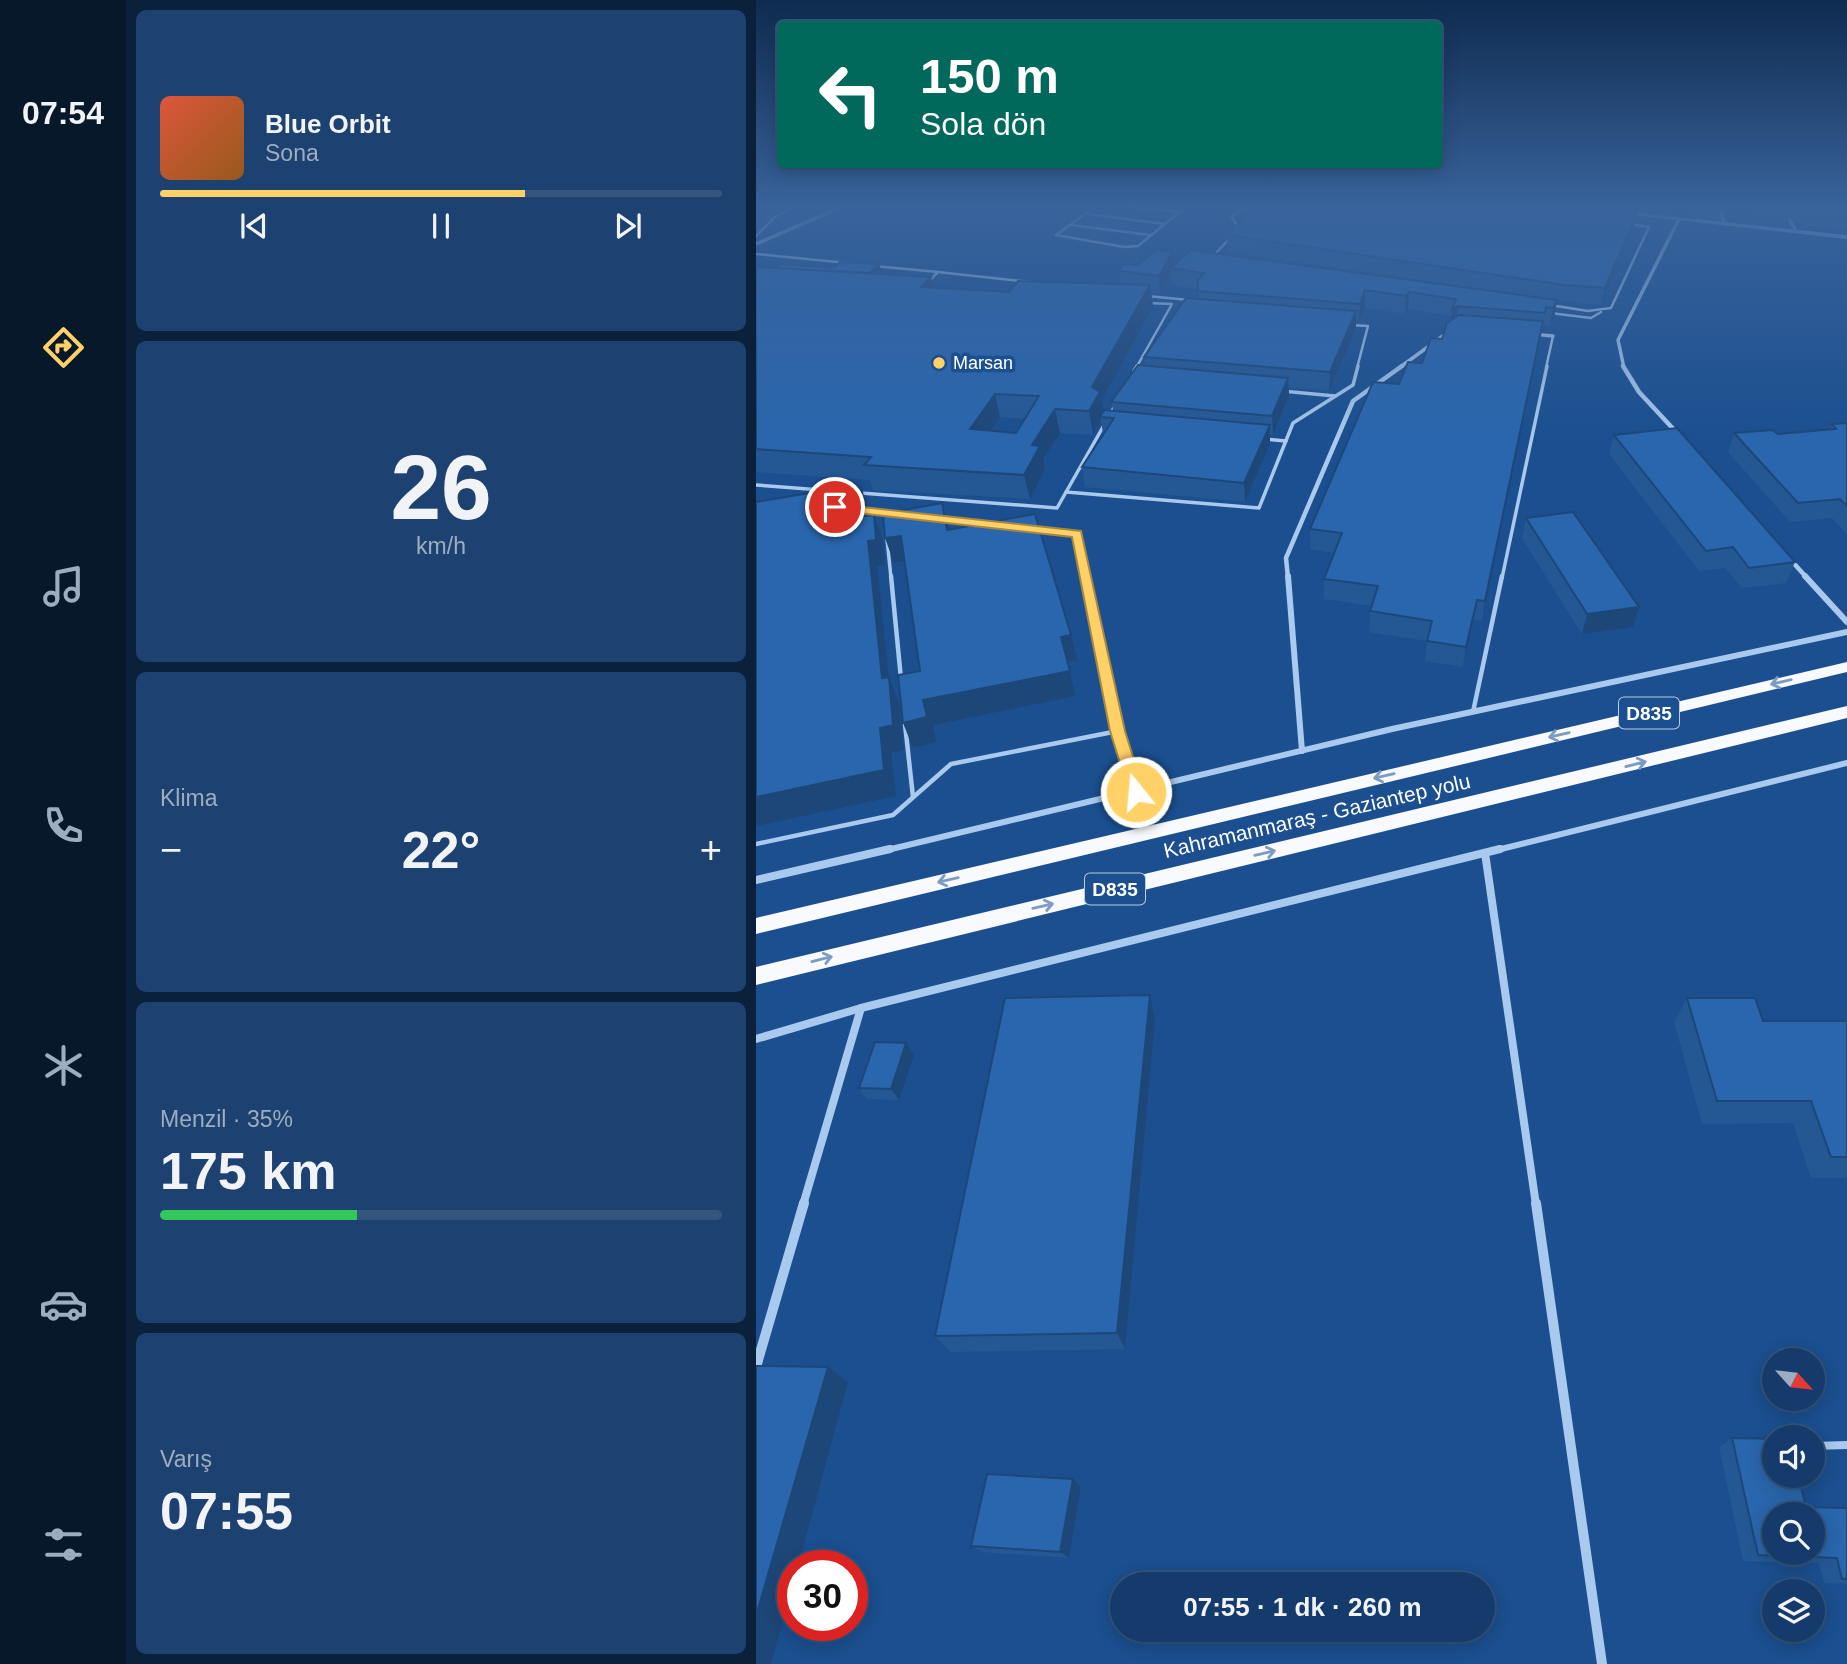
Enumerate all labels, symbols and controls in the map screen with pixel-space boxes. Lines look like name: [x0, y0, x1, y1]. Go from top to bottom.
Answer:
icon: left: [805, 49, 896, 140]
text: 150 m: [920, 49, 1059, 103]
text: 07:54: [22, 95, 104, 131]
text: Sola dön: [920, 106, 1046, 142]
text: Blue Orbit: [265, 109, 391, 139]
text: Sona: [265, 140, 319, 166]
icon: previous: [235, 207, 273, 245]
icon: pause: [422, 207, 460, 245]
icon: next: [609, 207, 647, 245]
icon: directions: [39, 323, 88, 372]
place label: Marsan: [953, 353, 1013, 373]
marker: Marsan: [931, 355, 947, 371]
text: 26: [390, 437, 492, 538]
pin: [805, 477, 865, 537]
icon: arrive: [816, 488, 854, 526]
text: km/h: [416, 533, 466, 559]
icon: music: [39, 562, 88, 611]
one-way arrow: [1770, 676, 1793, 689]
road number: D835: [1619, 698, 1679, 728]
one-way arrow: [1548, 728, 1571, 742]
position arrow: [1099, 755, 1173, 829]
one-way arrow: [1625, 757, 1647, 770]
street label: Kahramanmaraş - Gaziantep yolu: [1161, 769, 1472, 862]
one-way arrow: [1373, 770, 1396, 783]
text: Klima: [160, 785, 218, 811]
icon: phone: [39, 801, 88, 850]
text: 22°: [402, 821, 480, 879]
text: −: [160, 829, 182, 871]
text: +: [700, 829, 722, 871]
one-way arrow: [1253, 846, 1276, 860]
one-way arrow: [937, 873, 960, 887]
road number: D835: [1085, 874, 1145, 904]
one-way arrow: [1031, 899, 1054, 912]
one-way arrow: [810, 952, 833, 965]
icon: climate: [39, 1041, 88, 1090]
text: Menzil · 35%: [160, 1106, 293, 1132]
text: 175 km: [160, 1142, 336, 1200]
icon: car: [39, 1280, 88, 1329]
north arrow: [1762, 1348, 1825, 1410]
map controls: [1762, 1348, 1825, 1642]
button: sound: [1762, 1425, 1825, 1488]
text: Varış: [160, 1446, 212, 1472]
text: 07:55: [160, 1482, 293, 1540]
button: search: [1762, 1502, 1825, 1565]
icon: filters: [39, 1520, 88, 1569]
speed limit sign: 30: [777, 1550, 868, 1641]
button: layers: [1762, 1579, 1825, 1642]
text: 07:55 · 1 dk · 260 m: [1183, 1592, 1422, 1622]

